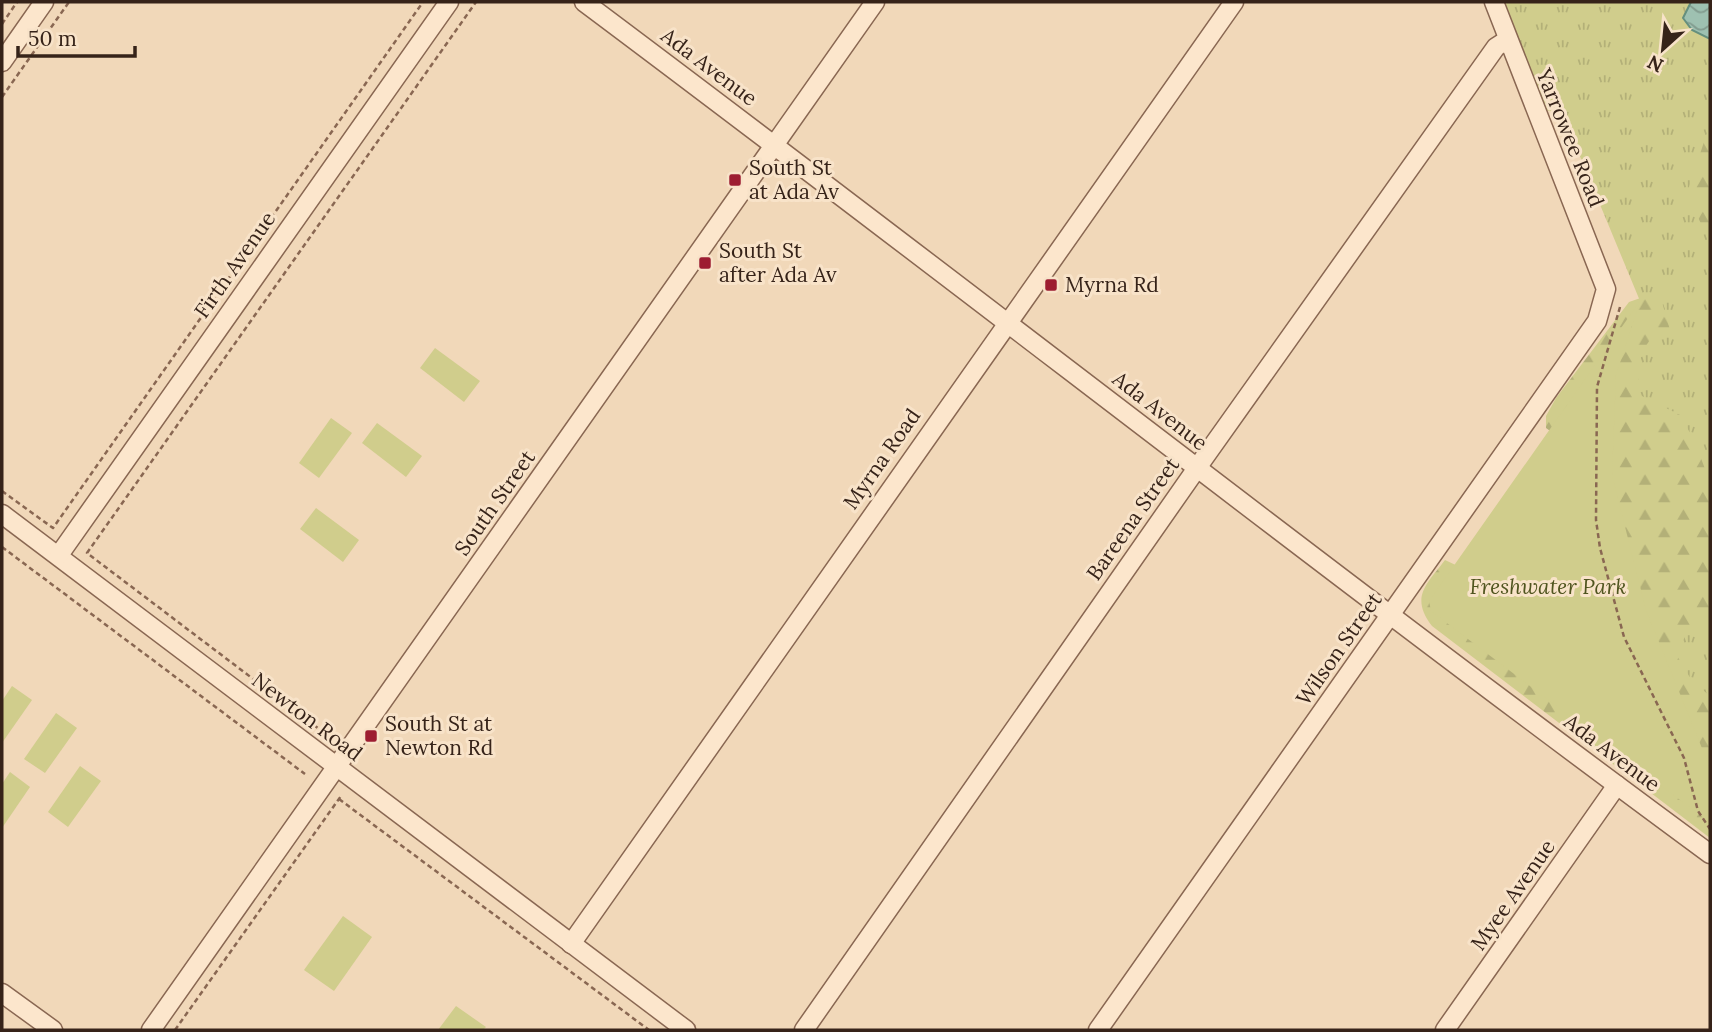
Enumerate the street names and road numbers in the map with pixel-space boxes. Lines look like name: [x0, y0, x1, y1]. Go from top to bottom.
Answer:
street label: Ada Avenue: [655, 21, 763, 111]
street label: Yarrowee Road: [1530, 64, 1610, 211]
street label: Firth Avenue: [188, 206, 281, 323]
street label: Ada Avenue: [1107, 364, 1213, 456]
street label: Myrna Road: [837, 403, 926, 514]
street label: South Street: [448, 444, 541, 561]
street label: Bareena Street: [1080, 451, 1185, 585]
street label: Wilson Street: [1290, 586, 1388, 711]
street label: Newton Road: [247, 666, 368, 767]
street label: Ada Avenue: [1558, 707, 1666, 797]
street label: Myee Avenue: [1464, 834, 1561, 955]

